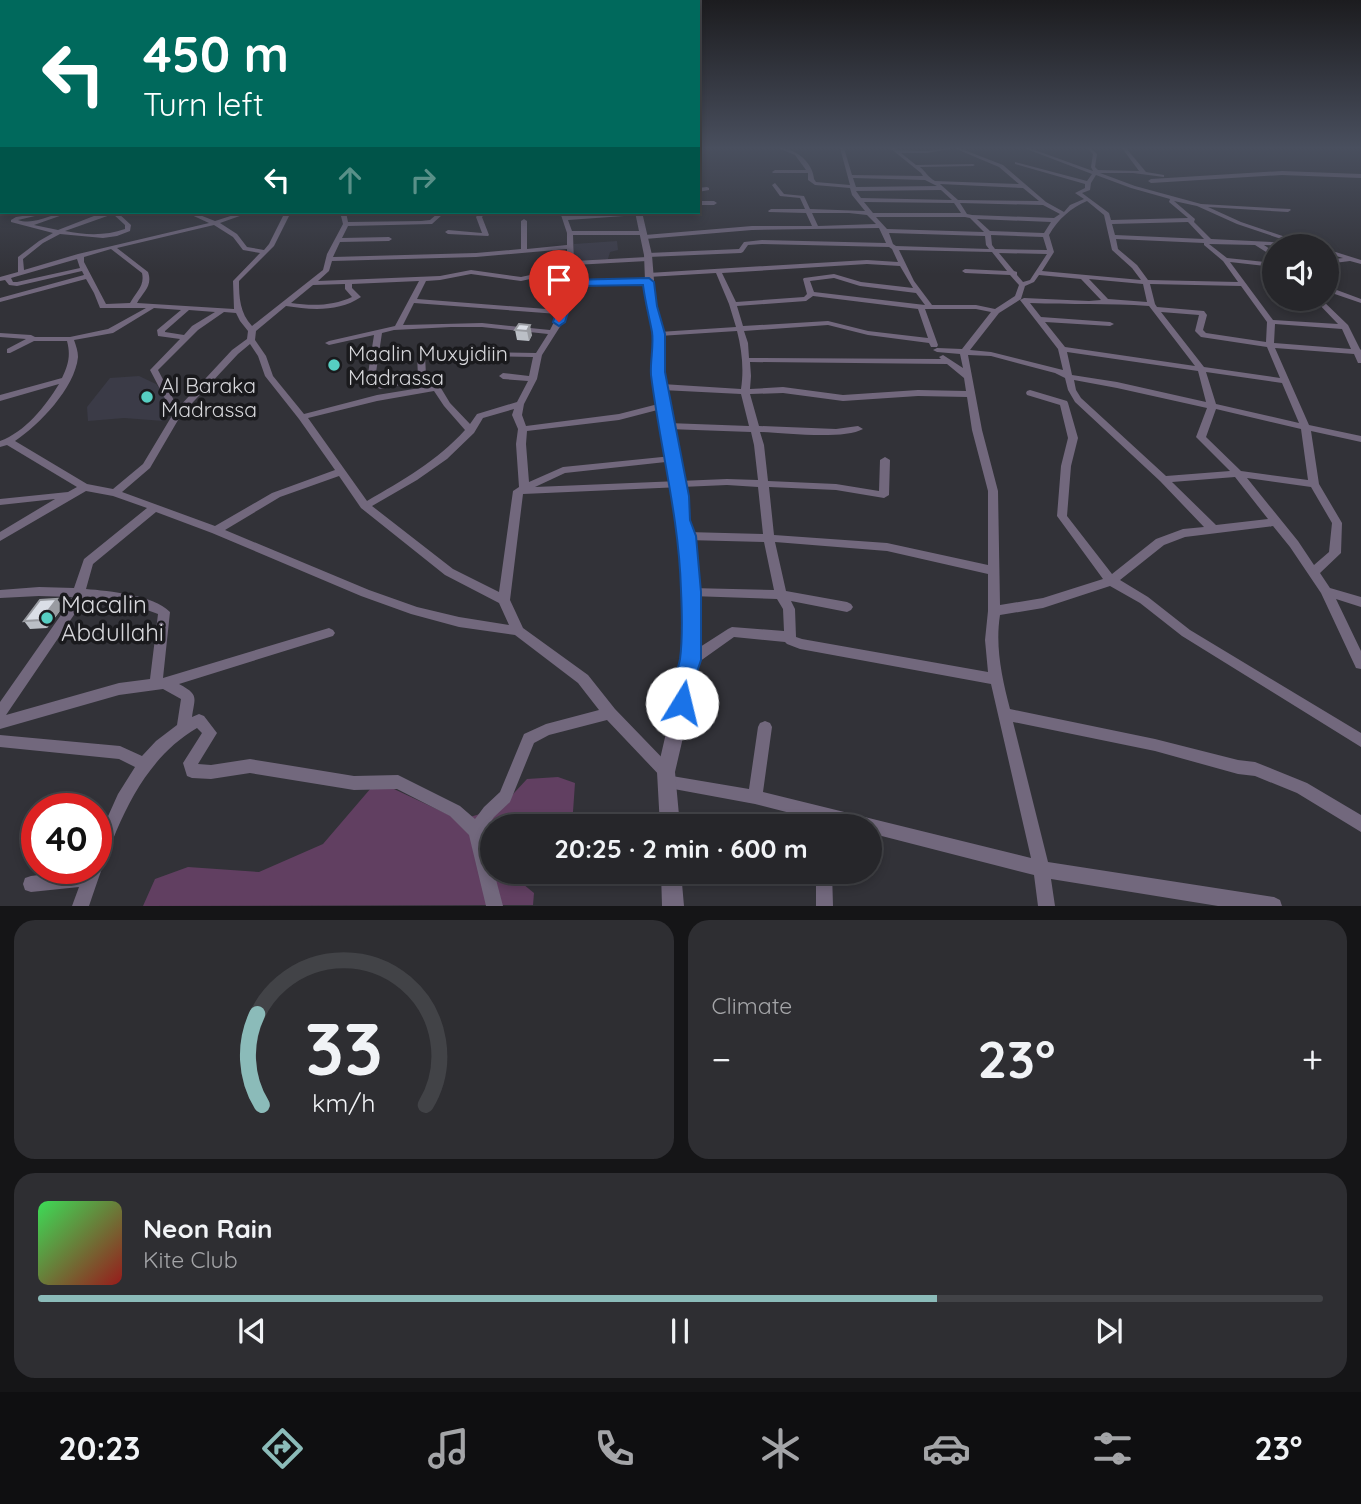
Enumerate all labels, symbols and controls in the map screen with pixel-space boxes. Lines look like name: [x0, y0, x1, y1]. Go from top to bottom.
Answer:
text: 450 m: [143, 23, 289, 84]
icon: left: [28, 28, 119, 119]
text: Turn left: [143, 84, 264, 124]
icon: left: [258, 161, 296, 199]
icon: ahead: [331, 161, 369, 199]
icon: right: [404, 161, 442, 199]
map controls: [1262, 234, 1339, 311]
button: sound: [1262, 234, 1339, 311]
pin: [529, 250, 589, 322]
icon: arrive: [540, 261, 578, 299]
place label: Maalin Muxyidiin Madrassa: [348, 340, 508, 390]
marker: Maalin Muxyidiin Madrassa: [326, 357, 342, 373]
place label: Al Baraka Madrassa: [161, 372, 257, 422]
marker: Al Baraka Madrassa: [139, 389, 155, 405]
place label: Macalin Abdullahi: [61, 589, 164, 647]
marker: Macalin Abdullahi: [39, 610, 55, 626]
position arrow: [645, 666, 719, 740]
speed limit sign: 40: [21, 793, 112, 884]
text: 20:25 · 2 min · 600 m: [554, 832, 808, 865]
text: Climate: [712, 991, 792, 1020]
text: 33: [305, 1003, 383, 1094]
text: 23°: [977, 1026, 1055, 1091]
text: −: [712, 1035, 731, 1083]
text: +: [1302, 1035, 1323, 1083]
text: km/h: [312, 1087, 375, 1118]
text: Neon Rain: [143, 1212, 272, 1245]
text: Kite Club: [143, 1245, 238, 1274]
icon: previous: [233, 1312, 271, 1350]
icon: pause: [661, 1312, 699, 1350]
icon: next: [1090, 1312, 1128, 1350]
icon: directions: [258, 1424, 307, 1473]
icon: music: [424, 1424, 473, 1473]
icon: phone: [590, 1424, 639, 1473]
icon: climate: [756, 1424, 805, 1473]
icon: car: [922, 1424, 971, 1473]
icon: filters: [1088, 1424, 1137, 1473]
text: 20:23: [59, 1428, 141, 1468]
text: 23°: [1254, 1428, 1302, 1468]

